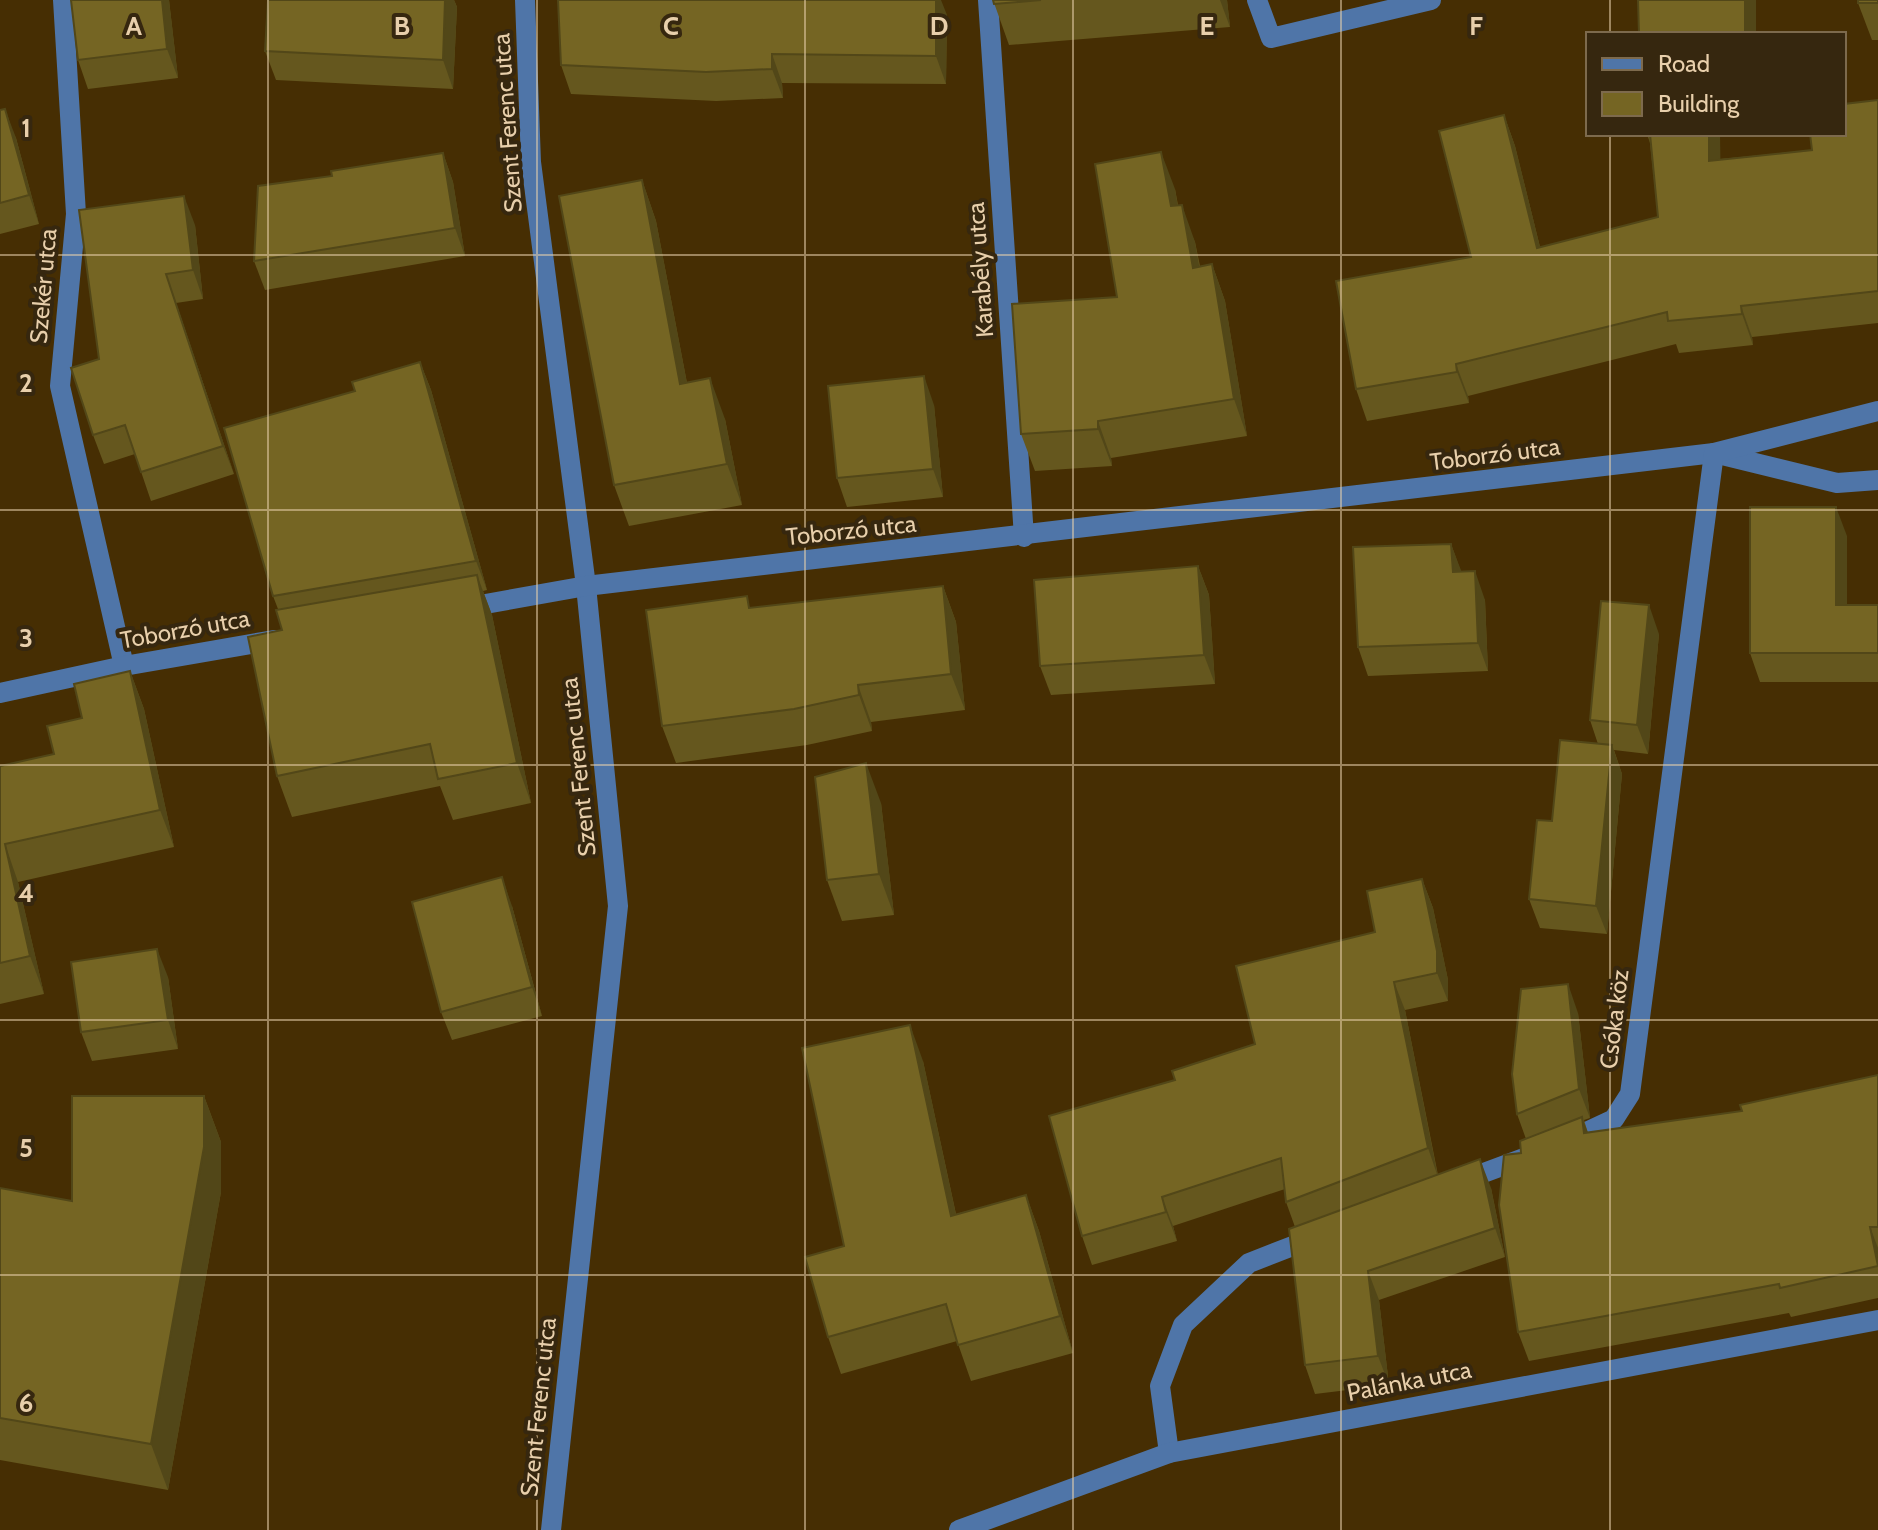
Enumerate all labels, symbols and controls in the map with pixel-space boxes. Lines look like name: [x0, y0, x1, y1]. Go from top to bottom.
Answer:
text: A: [126, 10, 143, 42]
text: B: [394, 10, 410, 42]
text: C: [663, 10, 679, 42]
text: D: [930, 10, 948, 42]
text: E: [1200, 10, 1214, 42]
text: F: [1469, 10, 1483, 42]
street label: Szent Ferenc utca: [486, 32, 528, 214]
legend: [1586, 32, 1846, 136]
text: Road: [1658, 49, 1710, 78]
text: Building: [1658, 89, 1740, 118]
text: 1: [21, 112, 31, 144]
street label: Karabély utca: [961, 201, 999, 339]
street label: Szekér utca: [24, 227, 63, 345]
text: 2: [19, 367, 33, 399]
street label: Toborzó utca: [1428, 432, 1562, 476]
street label: Toborzó utca: [784, 509, 918, 551]
street label: Toborzó utca: [118, 603, 252, 655]
text: 3: [19, 622, 33, 654]
street label: Szent Ferenc utca: [554, 676, 602, 858]
text: 4: [18, 877, 34, 909]
street label: Csóka köz: [1594, 968, 1634, 1070]
text: 5: [19, 1132, 33, 1164]
street label: Szent Ferenc utca: [514, 1316, 562, 1498]
street label: Palánka utca: [1344, 1355, 1474, 1407]
text: 6: [19, 1387, 33, 1419]

